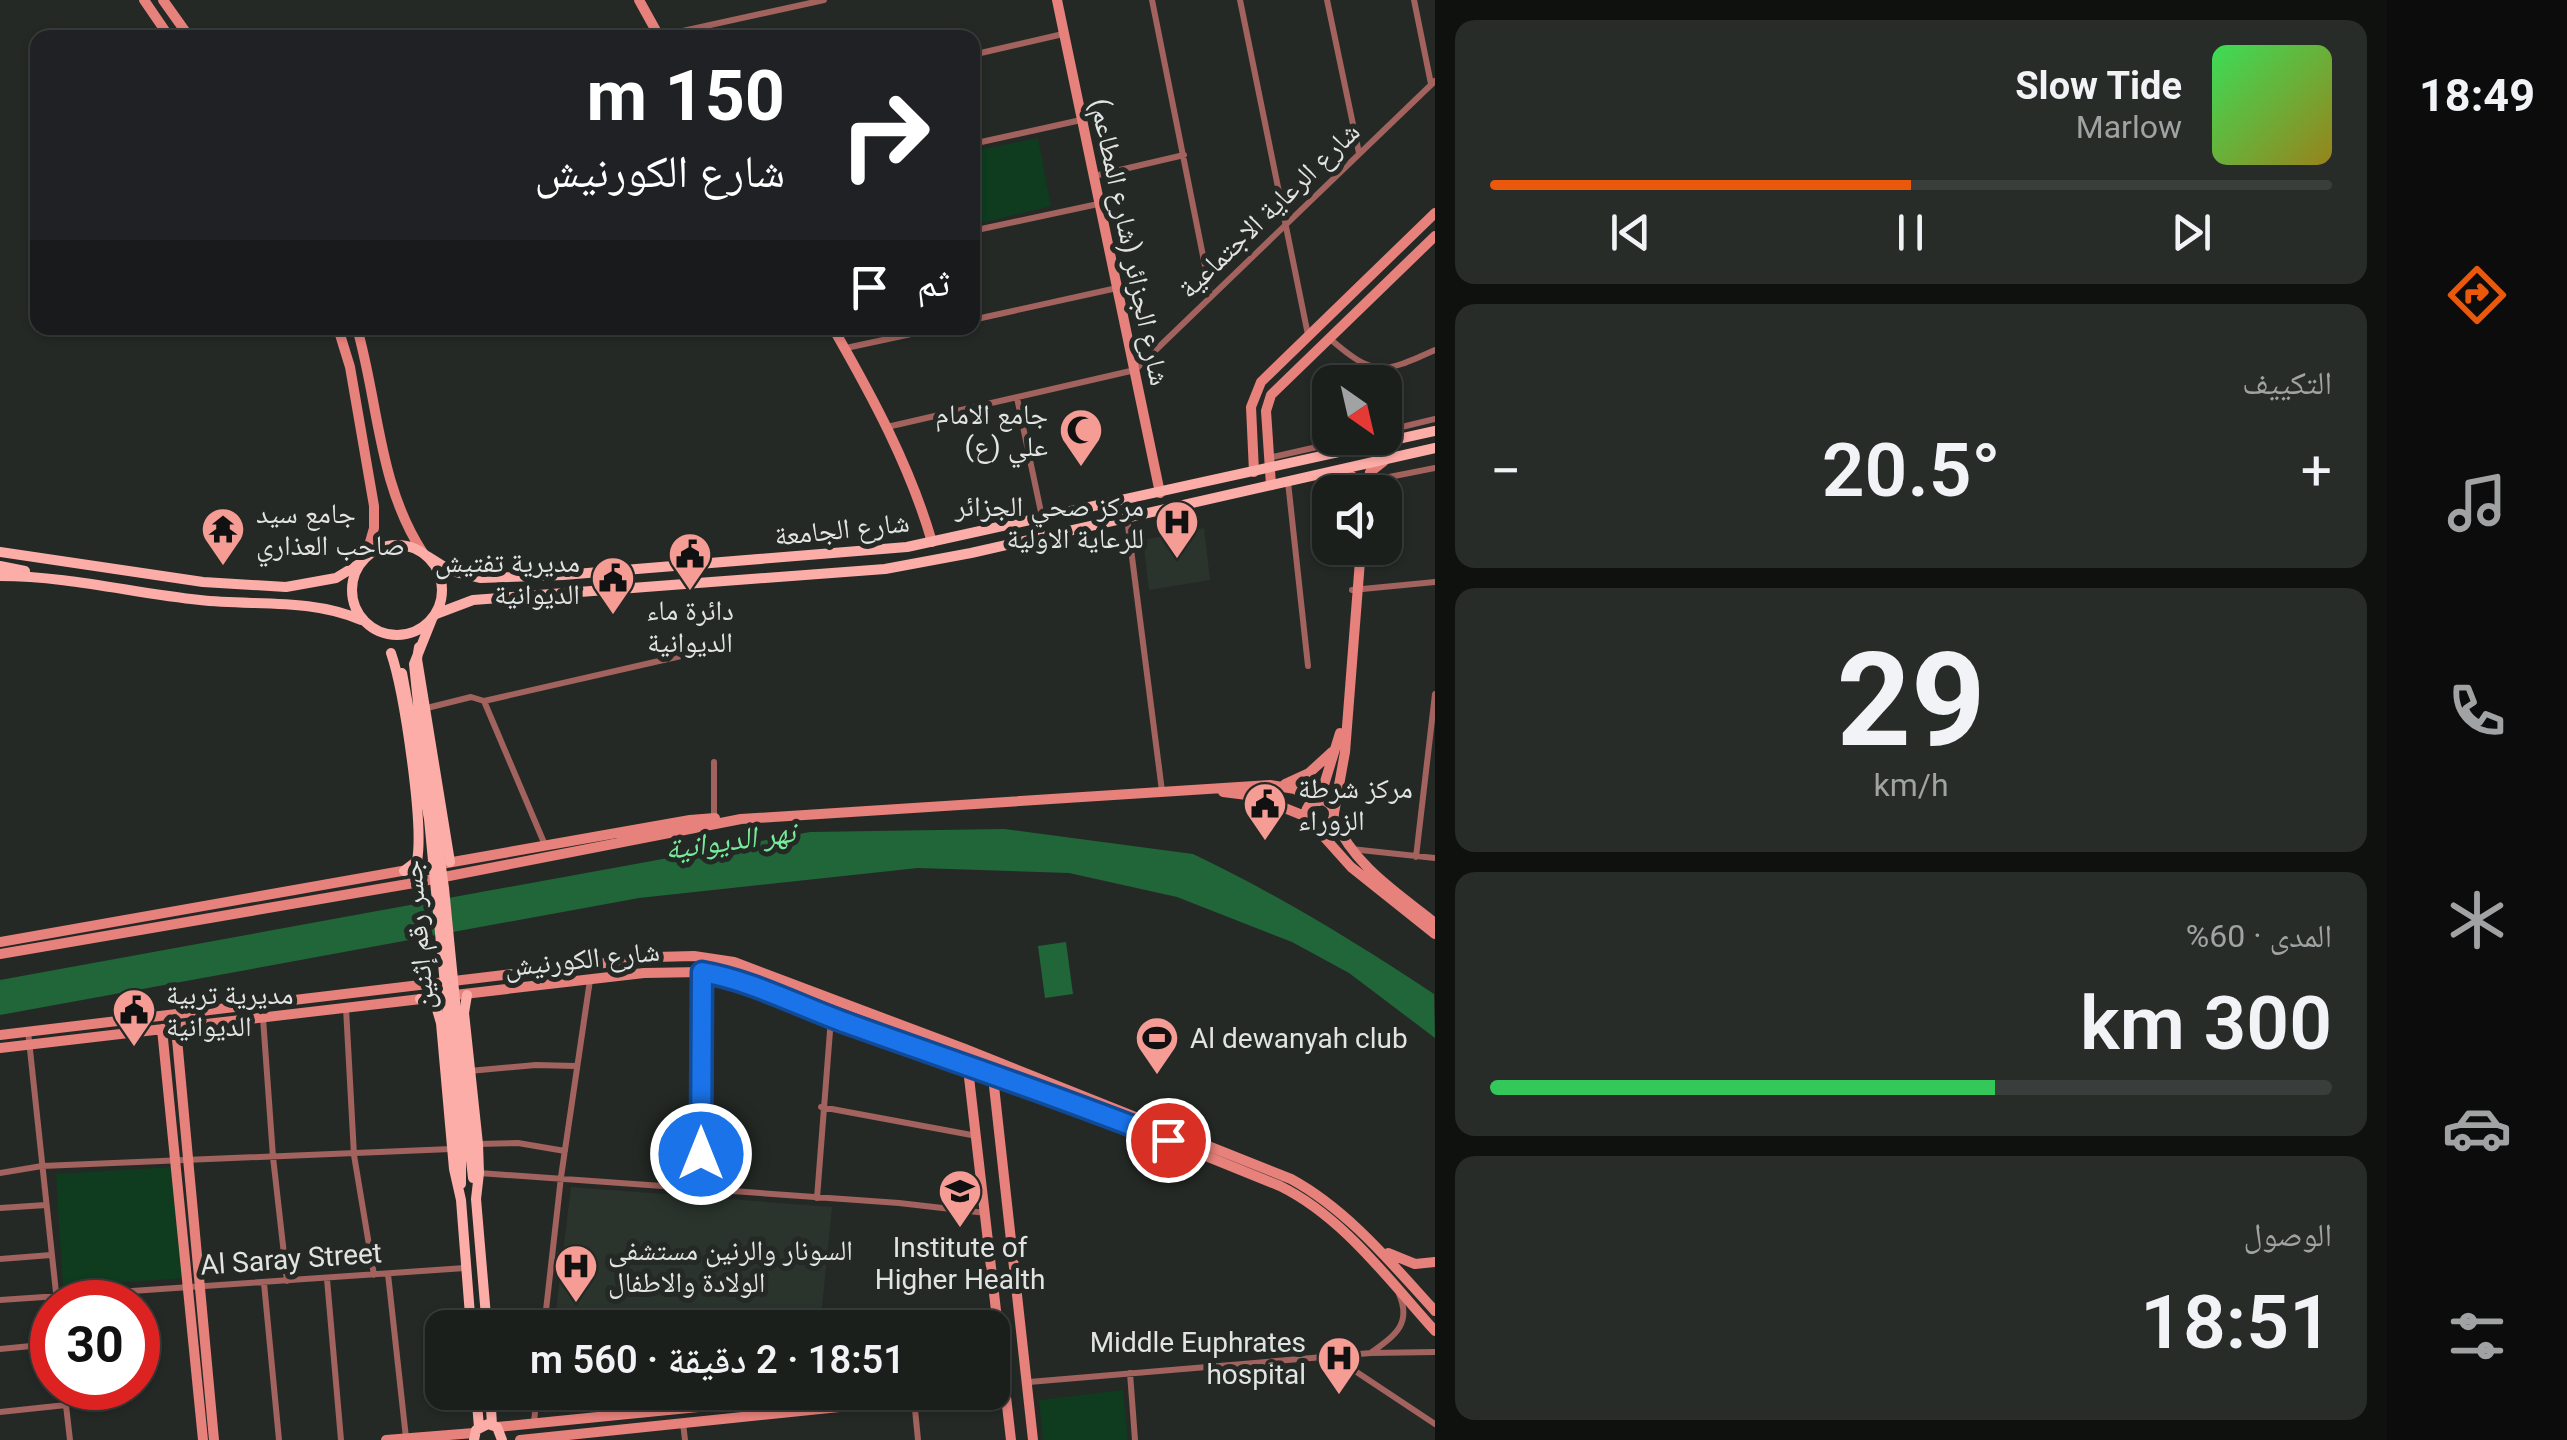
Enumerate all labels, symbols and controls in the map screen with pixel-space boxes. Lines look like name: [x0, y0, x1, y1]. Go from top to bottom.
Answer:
text: 150 m: [586, 55, 785, 137]
text: Slow Tide: [2015, 64, 2182, 108]
text: 18:49: [2419, 69, 2535, 122]
icon: right: [820, 70, 950, 200]
street label: شارع الجزائر (شارع المطاعم): [1081, 95, 1177, 389]
text: Marlow: [2076, 108, 2182, 146]
street label: شارع الرعاية الاجتماعية: [1172, 115, 1367, 306]
text: شارع الكورنيش: [535, 145, 785, 198]
icon: previous: [1603, 205, 1658, 260]
icon: pause: [1883, 205, 1938, 260]
icon: next: [2164, 205, 2219, 260]
icon: arrive: [842, 260, 897, 315]
icon: directions: [2442, 260, 2512, 330]
text: ثم: [917, 261, 950, 305]
text: التكييف: [2242, 364, 2332, 402]
north arrow: [1312, 365, 1402, 455]
map controls: [1312, 365, 1402, 565]
place label: جامع الامام علي (ع): [935, 398, 1048, 469]
mosque icon: جامع الامام علي (ع): [1058, 407, 1104, 468]
text: 20.5°: [1822, 426, 2001, 514]
text: −: [1490, 439, 1521, 503]
text: +: [2301, 439, 2332, 503]
icon: music: [2442, 468, 2512, 538]
button: sound: [1312, 475, 1402, 565]
place label: مركز صحي الجزائر للرعاية الاولية: [954, 490, 1144, 555]
place label: جامع سيد صاحب العذاري: [256, 497, 405, 568]
hospital icon: مركز صحي الجزائر للرعاية الاولية: [1154, 499, 1200, 560]
temple icon: جامع سيد صاحب العذاري: [200, 506, 246, 567]
street label: شارع الجامعة: [773, 506, 911, 553]
public building icon: دائرة ماء الديوانية: [667, 531, 713, 592]
place label: مديرية تفتيش الديوانية: [435, 546, 580, 611]
public building icon: مديرية تفتيش الديوانية: [590, 555, 636, 616]
place label: دائرة ماء الديوانية: [646, 594, 734, 659]
text: 29: [1836, 624, 1986, 777]
icon: phone: [2442, 676, 2512, 746]
text: km/h: [1873, 766, 1949, 804]
place label: مركز شرطة الزوراء: [1298, 772, 1413, 837]
public building icon: مركز شرطة الزوراء: [1242, 781, 1288, 842]
water label: نهر الديوانية: [663, 813, 802, 866]
street label: جسر رقم إثنين: [395, 859, 443, 1011]
icon: climate: [2442, 885, 2512, 955]
text: المدى · 60%: [2186, 917, 2332, 955]
street label: شارع الكورنيش: [503, 934, 661, 985]
place label: مديرية تربية الديوانية: [166, 978, 294, 1043]
text: 300 km: [2080, 979, 2332, 1067]
public building icon: مديرية تربية الديوانية: [111, 987, 157, 1048]
sports icon: Al dewanyah club: [1134, 1015, 1180, 1076]
place label: Al dewanyah club: [1190, 1022, 1408, 1055]
icon: car: [2442, 1093, 2512, 1163]
pin: [1126, 1098, 1211, 1183]
position arrow: [649, 1102, 753, 1206]
icon: arrive: [1141, 1113, 1196, 1168]
school or university icon: Institute of Higher Health: [937, 1168, 983, 1229]
text: الوصول: [2243, 1216, 2332, 1254]
place label: Institute of Higher Health: [875, 1231, 1045, 1296]
place label: السونار والرنين مستشفى الولادة والاطفال: [608, 1234, 853, 1299]
street label: Al Saray Street: [199, 1236, 383, 1282]
hospital icon: السونار والرنين مستشفى الولادة والاطفال: [553, 1243, 599, 1304]
text: 18:51: [2140, 1278, 2332, 1366]
speed limit sign: 30: [30, 1280, 160, 1410]
icon: filters: [2442, 1301, 2512, 1371]
place label: Middle Euphrates hospital: [1090, 1326, 1306, 1391]
hospital icon: Middle Euphrates hospital: [1316, 1335, 1362, 1396]
text: 18:51 · 2 دقيقة · 560 m: [530, 1338, 905, 1382]

